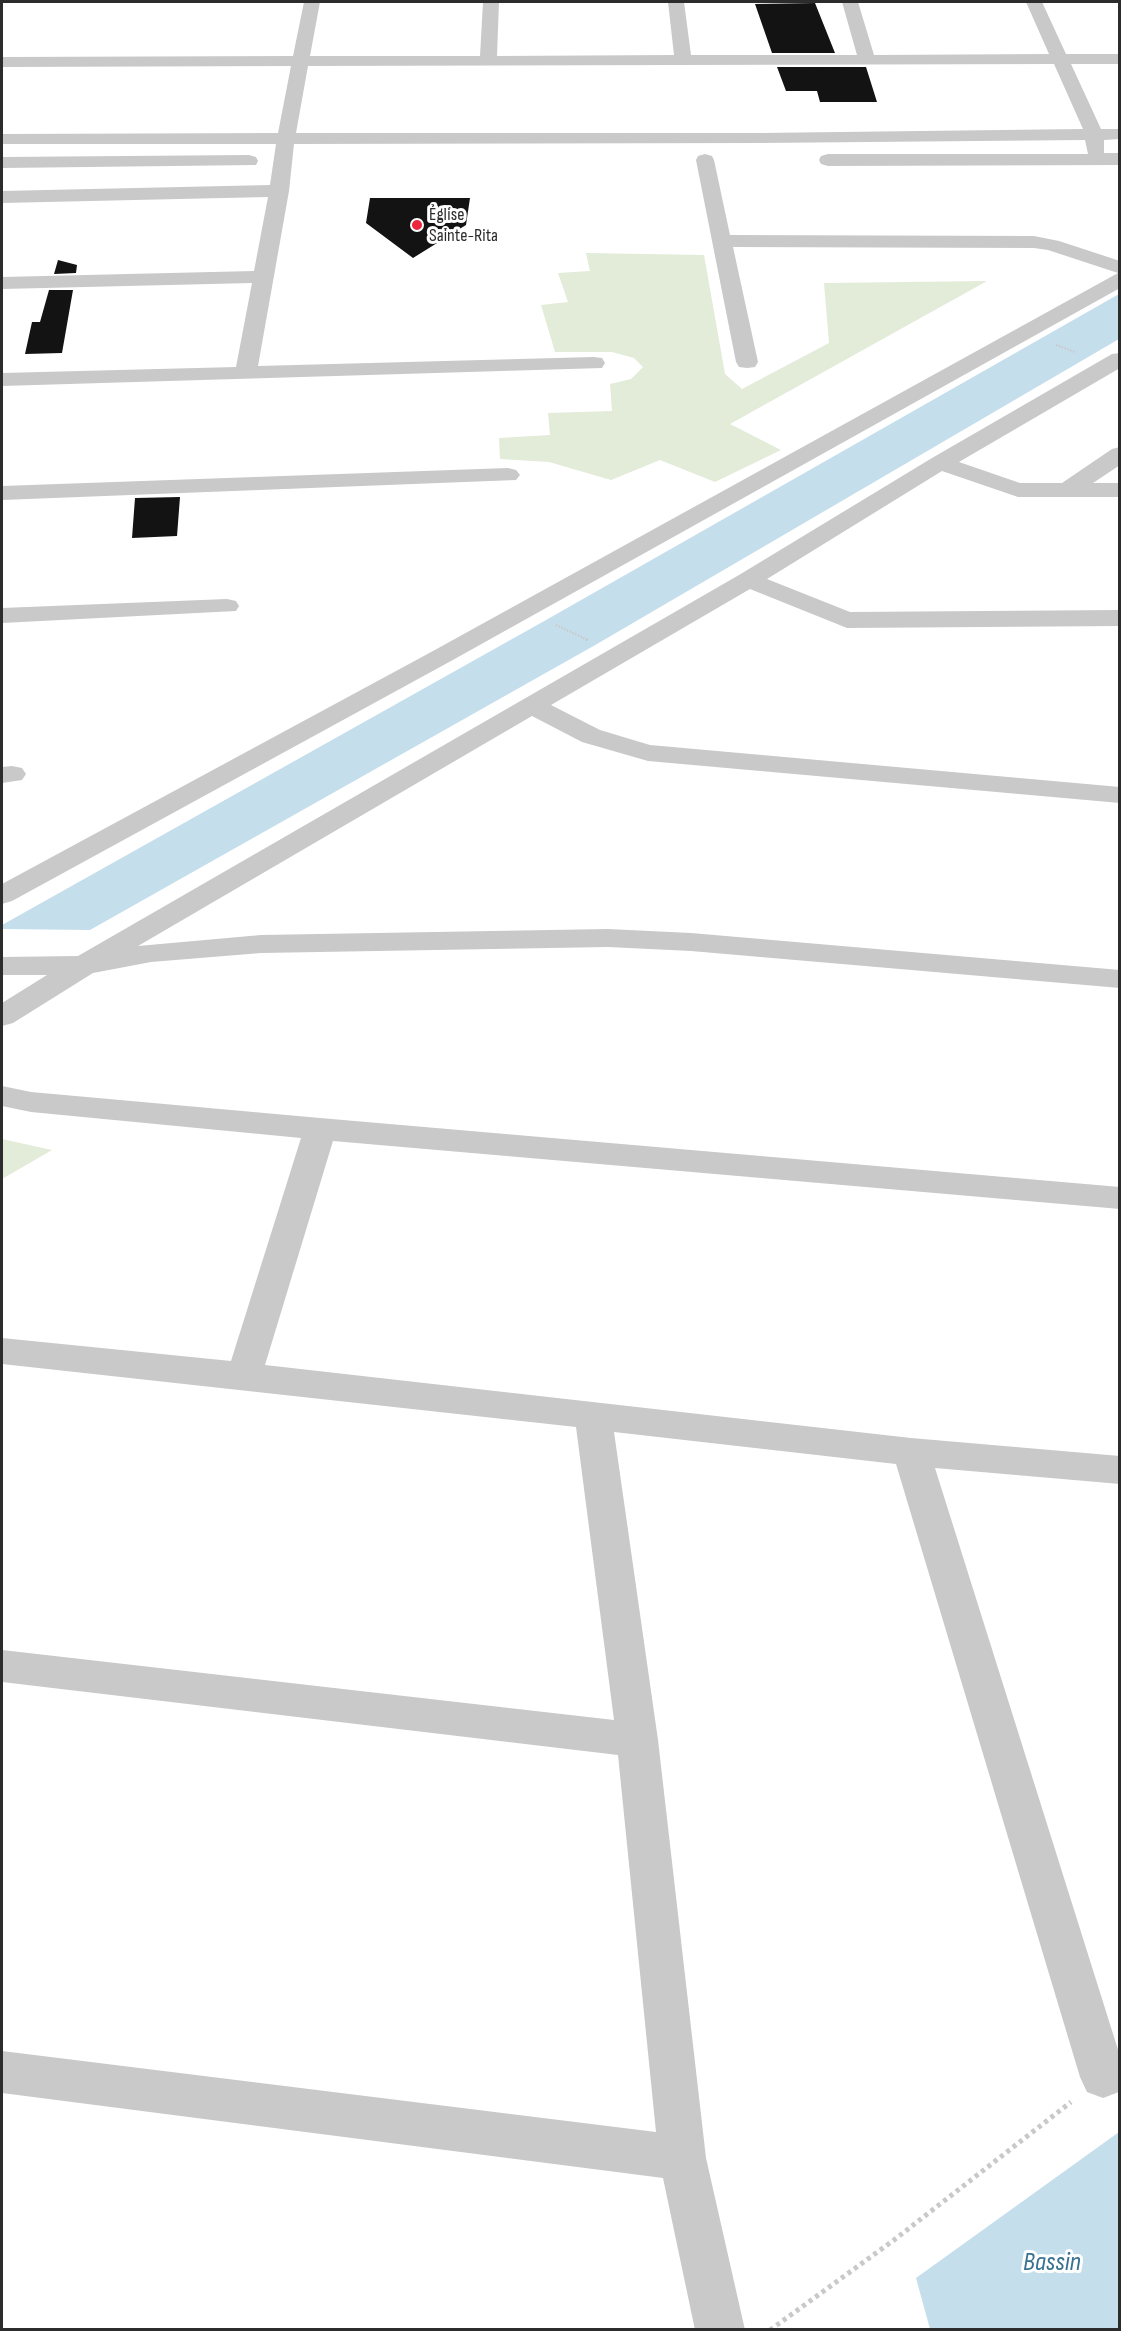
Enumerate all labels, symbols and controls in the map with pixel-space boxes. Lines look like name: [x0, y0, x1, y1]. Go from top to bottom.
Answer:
place label: Église Sainte-Rita: [429, 204, 498, 246]
marker: Église Sainte-Rita: [410, 218, 424, 232]
water label: Bassin: [1023, 2247, 1081, 2279]

